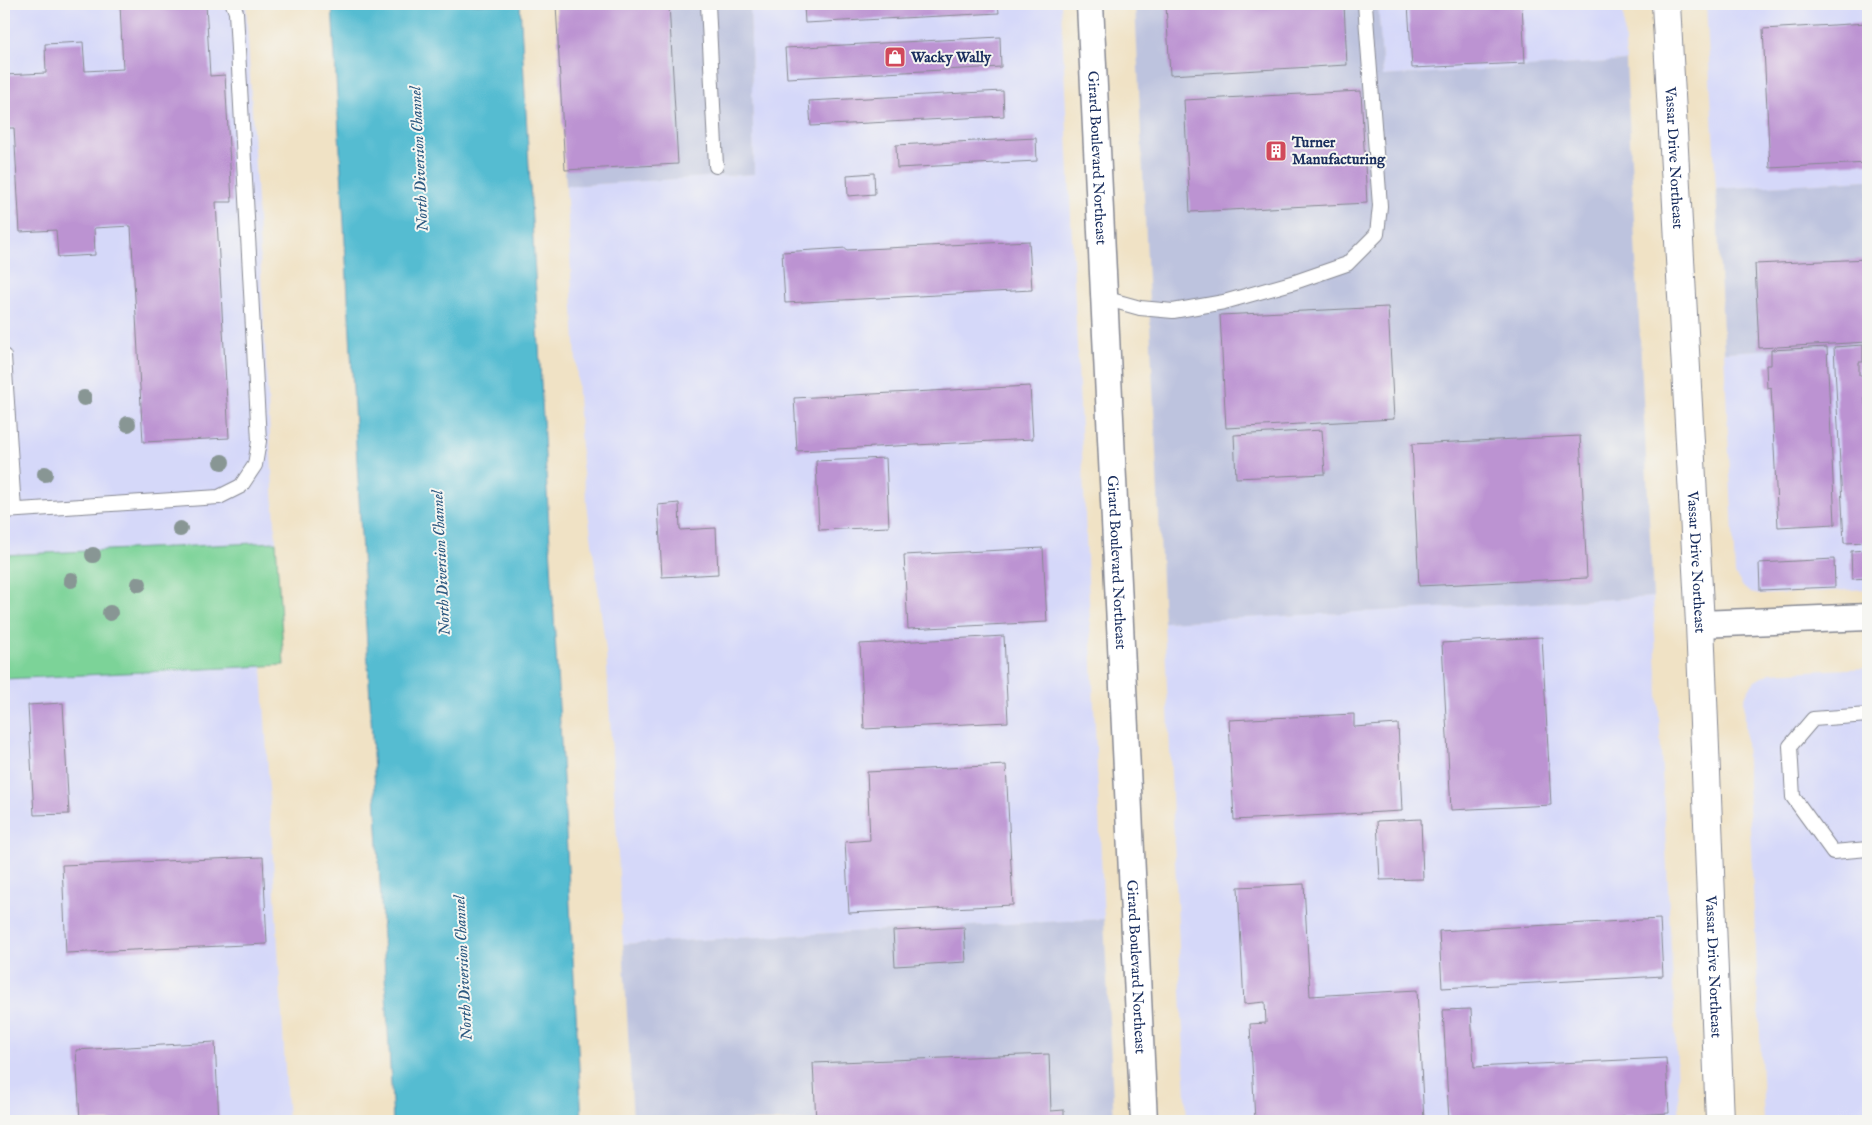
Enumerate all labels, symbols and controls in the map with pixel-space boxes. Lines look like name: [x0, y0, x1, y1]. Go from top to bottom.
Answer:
shop icon: Wacky Wally: [883, 45, 907, 69]
place label: Wacky Wally: [910, 48, 992, 67]
street label: Girard Boulevard Northeast: [1084, 70, 1111, 245]
water label: North Diversion Channel: [406, 85, 434, 232]
street label: Vassar Drive Northeast: [1661, 85, 1688, 229]
place label: Turner Manufacturing: [1291, 133, 1386, 169]
building icon: Turner Manufacturing: [1264, 139, 1288, 163]
street label: Girard Boulevard Northeast: [1103, 475, 1131, 650]
water label: North Diversion Channel: [428, 489, 456, 636]
street label: Vassar Drive Northeast: [1683, 489, 1710, 634]
street label: Girard Boulevard Northeast: [1123, 879, 1150, 1054]
water label: North Diversion Channel: [450, 894, 478, 1041]
street label: Vassar Drive Northeast: [1701, 894, 1726, 1038]

